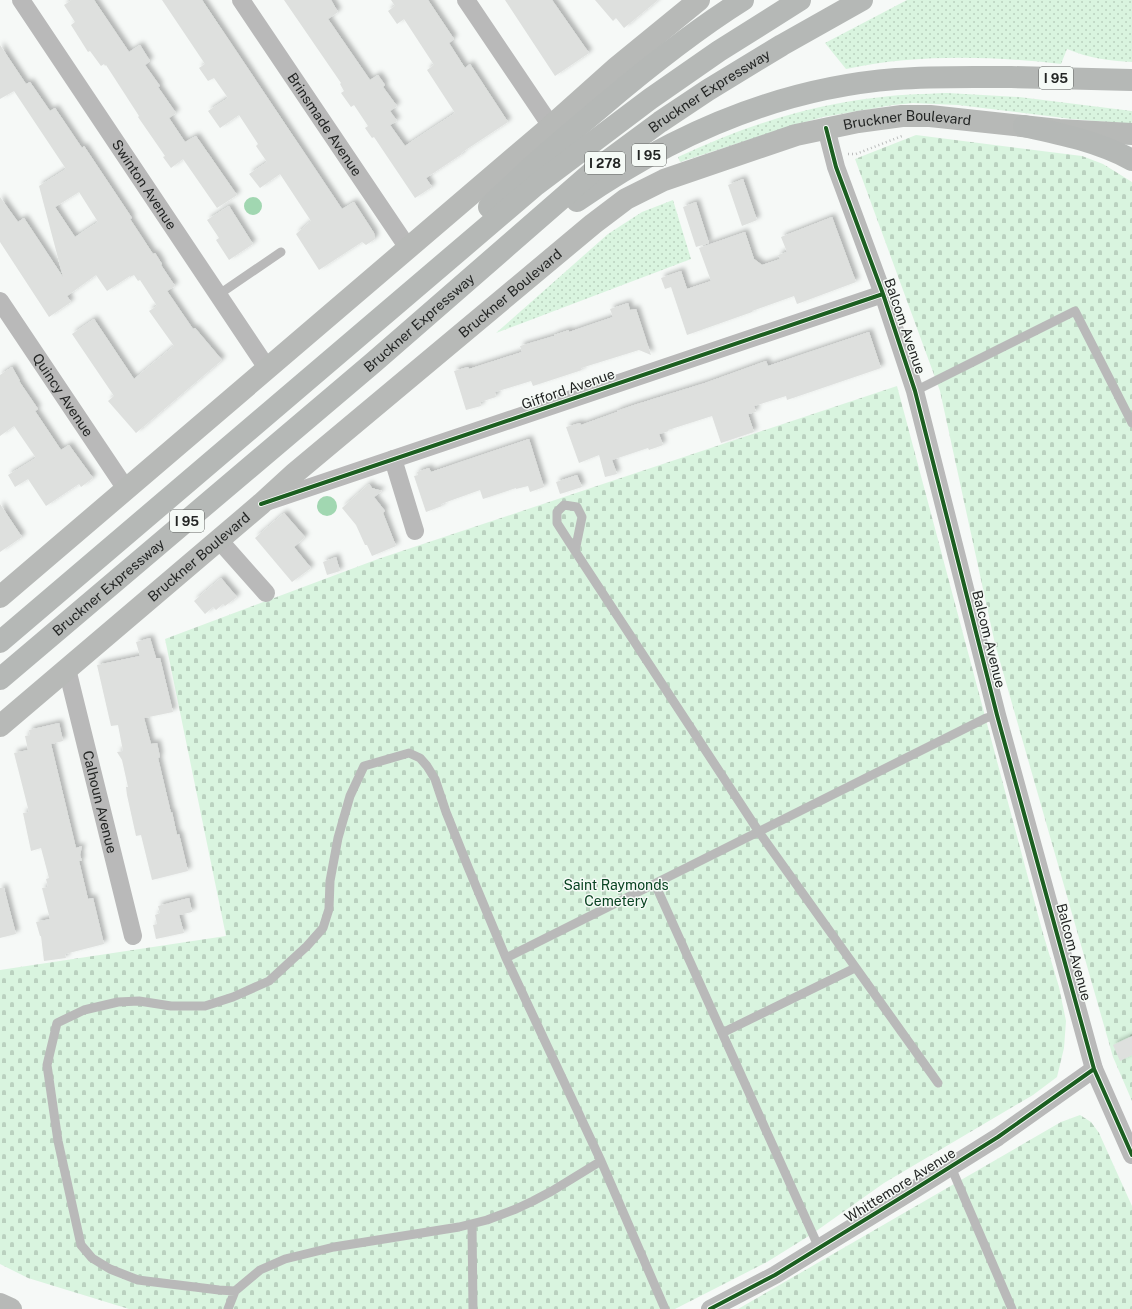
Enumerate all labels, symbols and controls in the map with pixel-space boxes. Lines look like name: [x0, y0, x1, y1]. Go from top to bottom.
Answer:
street label: Bruckner Expressway: [645, 46, 773, 136]
road number: I 95: [1039, 67, 1073, 89]
street label: Brinsmade Avenue: [284, 70, 365, 179]
street label: Bruckner Boulevard: [842, 108, 972, 133]
street label: Swinton Avenue: [109, 137, 180, 233]
road number: I 95: [632, 144, 666, 166]
road number: I 278: [585, 152, 625, 174]
street label: Bruckner Boulevard: [456, 246, 565, 341]
street label: Bruckner Expressway: [360, 270, 478, 375]
street label: Balcom Avenue: [881, 276, 929, 376]
street label: Quincy Avenue: [29, 350, 97, 440]
street label: Gifford Avenue: [519, 366, 617, 412]
street label: Bruckner Boulevard: [145, 509, 253, 605]
road number: I 95: [170, 510, 204, 532]
street label: Bruckner Expressway: [49, 535, 168, 639]
street label: Balcom Avenue: [969, 588, 1009, 690]
street label: Calhoun Avenue: [79, 749, 120, 855]
park label: Saint Raymonds Cemetery: [563, 877, 669, 909]
street label: Balcom Avenue: [1053, 902, 1095, 1002]
street label: Whittemore Avenue: [842, 1144, 958, 1226]

